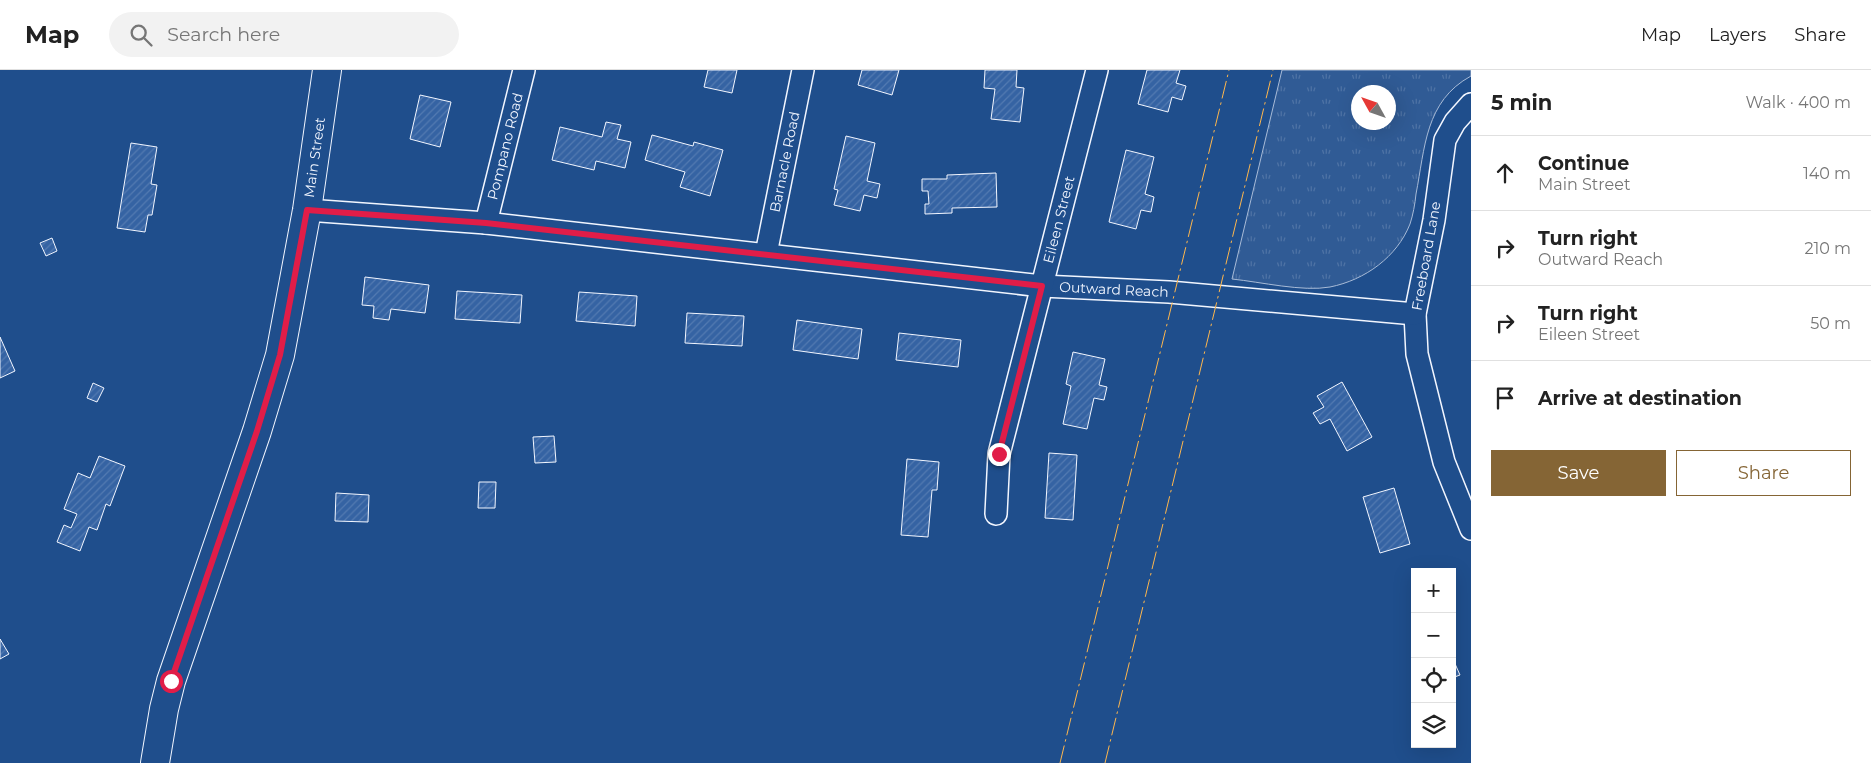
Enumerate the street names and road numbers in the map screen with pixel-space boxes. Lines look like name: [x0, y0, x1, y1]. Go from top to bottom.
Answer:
street label: Pompano Road: [483, 91, 527, 202]
street label: Barnacle Road: [766, 110, 803, 214]
street label: Main Street: [300, 116, 329, 199]
street label: Eileen Street: [1039, 174, 1079, 265]
street label: Freeboard Lane: [1408, 200, 1444, 312]
street label: Outward Reach: [1059, 278, 1169, 301]

